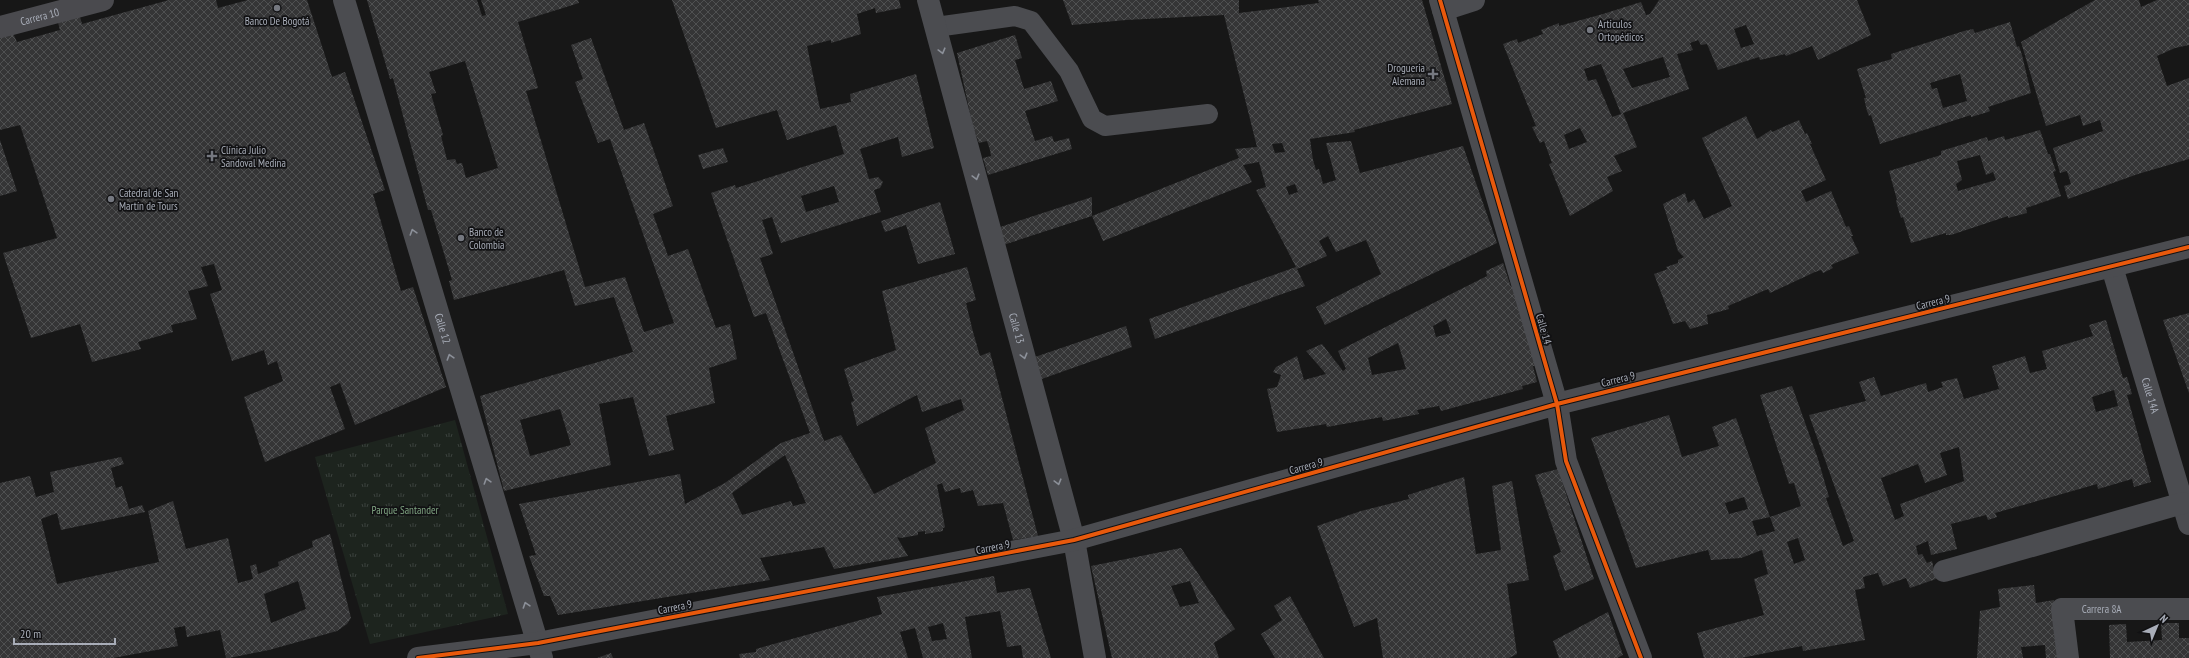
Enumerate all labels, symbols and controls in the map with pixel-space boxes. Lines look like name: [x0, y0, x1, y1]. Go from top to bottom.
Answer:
marker: Banco De Bogotá: [272, 3, 282, 13]
street label: Carrera 10: [19, 5, 61, 28]
place label: Banco De Bogotá: [245, 14, 309, 28]
place label: Articulos Ortopédicos: [1598, 17, 1644, 44]
marker: Articulos Ortopédicos: [1585, 25, 1595, 35]
one-way arrow: [937, 47, 946, 54]
place label: Drogueria Alemana: [1388, 61, 1425, 88]
marker: Drogueria Alemana: [1428, 69, 1438, 79]
place label: Clínica Julio Sandoval Medina: [221, 143, 286, 170]
marker: Clínica Julio Sandoval Medina: [206, 150, 218, 162]
one-way arrow: [971, 173, 980, 180]
place label: Catedral de San Martín de Tours: [119, 186, 179, 213]
marker: Catedral de San Martín de Tours: [106, 194, 116, 204]
place label: Banco de Colombia: [469, 225, 505, 252]
one-way arrow: [409, 229, 418, 236]
marker: Banco de Colombia: [456, 233, 466, 243]
street label: Carrera 9: [1915, 291, 1952, 313]
street label: Calle 12: [432, 311, 454, 345]
street label: Calle 13: [1006, 311, 1028, 345]
street label: Calle 14: [1533, 312, 1555, 346]
one-way arrow: [1019, 352, 1028, 359]
one-way arrow: [446, 353, 455, 360]
street label: Carrera 9: [1600, 368, 1637, 390]
street label: Calle 14A: [2139, 376, 2163, 416]
street label: Carrera 9: [1287, 454, 1325, 477]
one-way arrow: [483, 478, 492, 485]
one-way arrow: [1053, 478, 1062, 485]
park label: Parque Santander: [372, 503, 439, 517]
street label: Carrera 9: [975, 537, 1011, 557]
street label: Carrera 9: [657, 597, 693, 617]
one-way arrow: [522, 602, 531, 609]
street label: Carrera 8A: [2082, 602, 2122, 616]
north arrow: [2137, 606, 2177, 646]
text: N: [2157, 612, 2171, 626]
scale bar: [14, 620, 115, 646]
text: 20 m: [20, 626, 41, 641]

